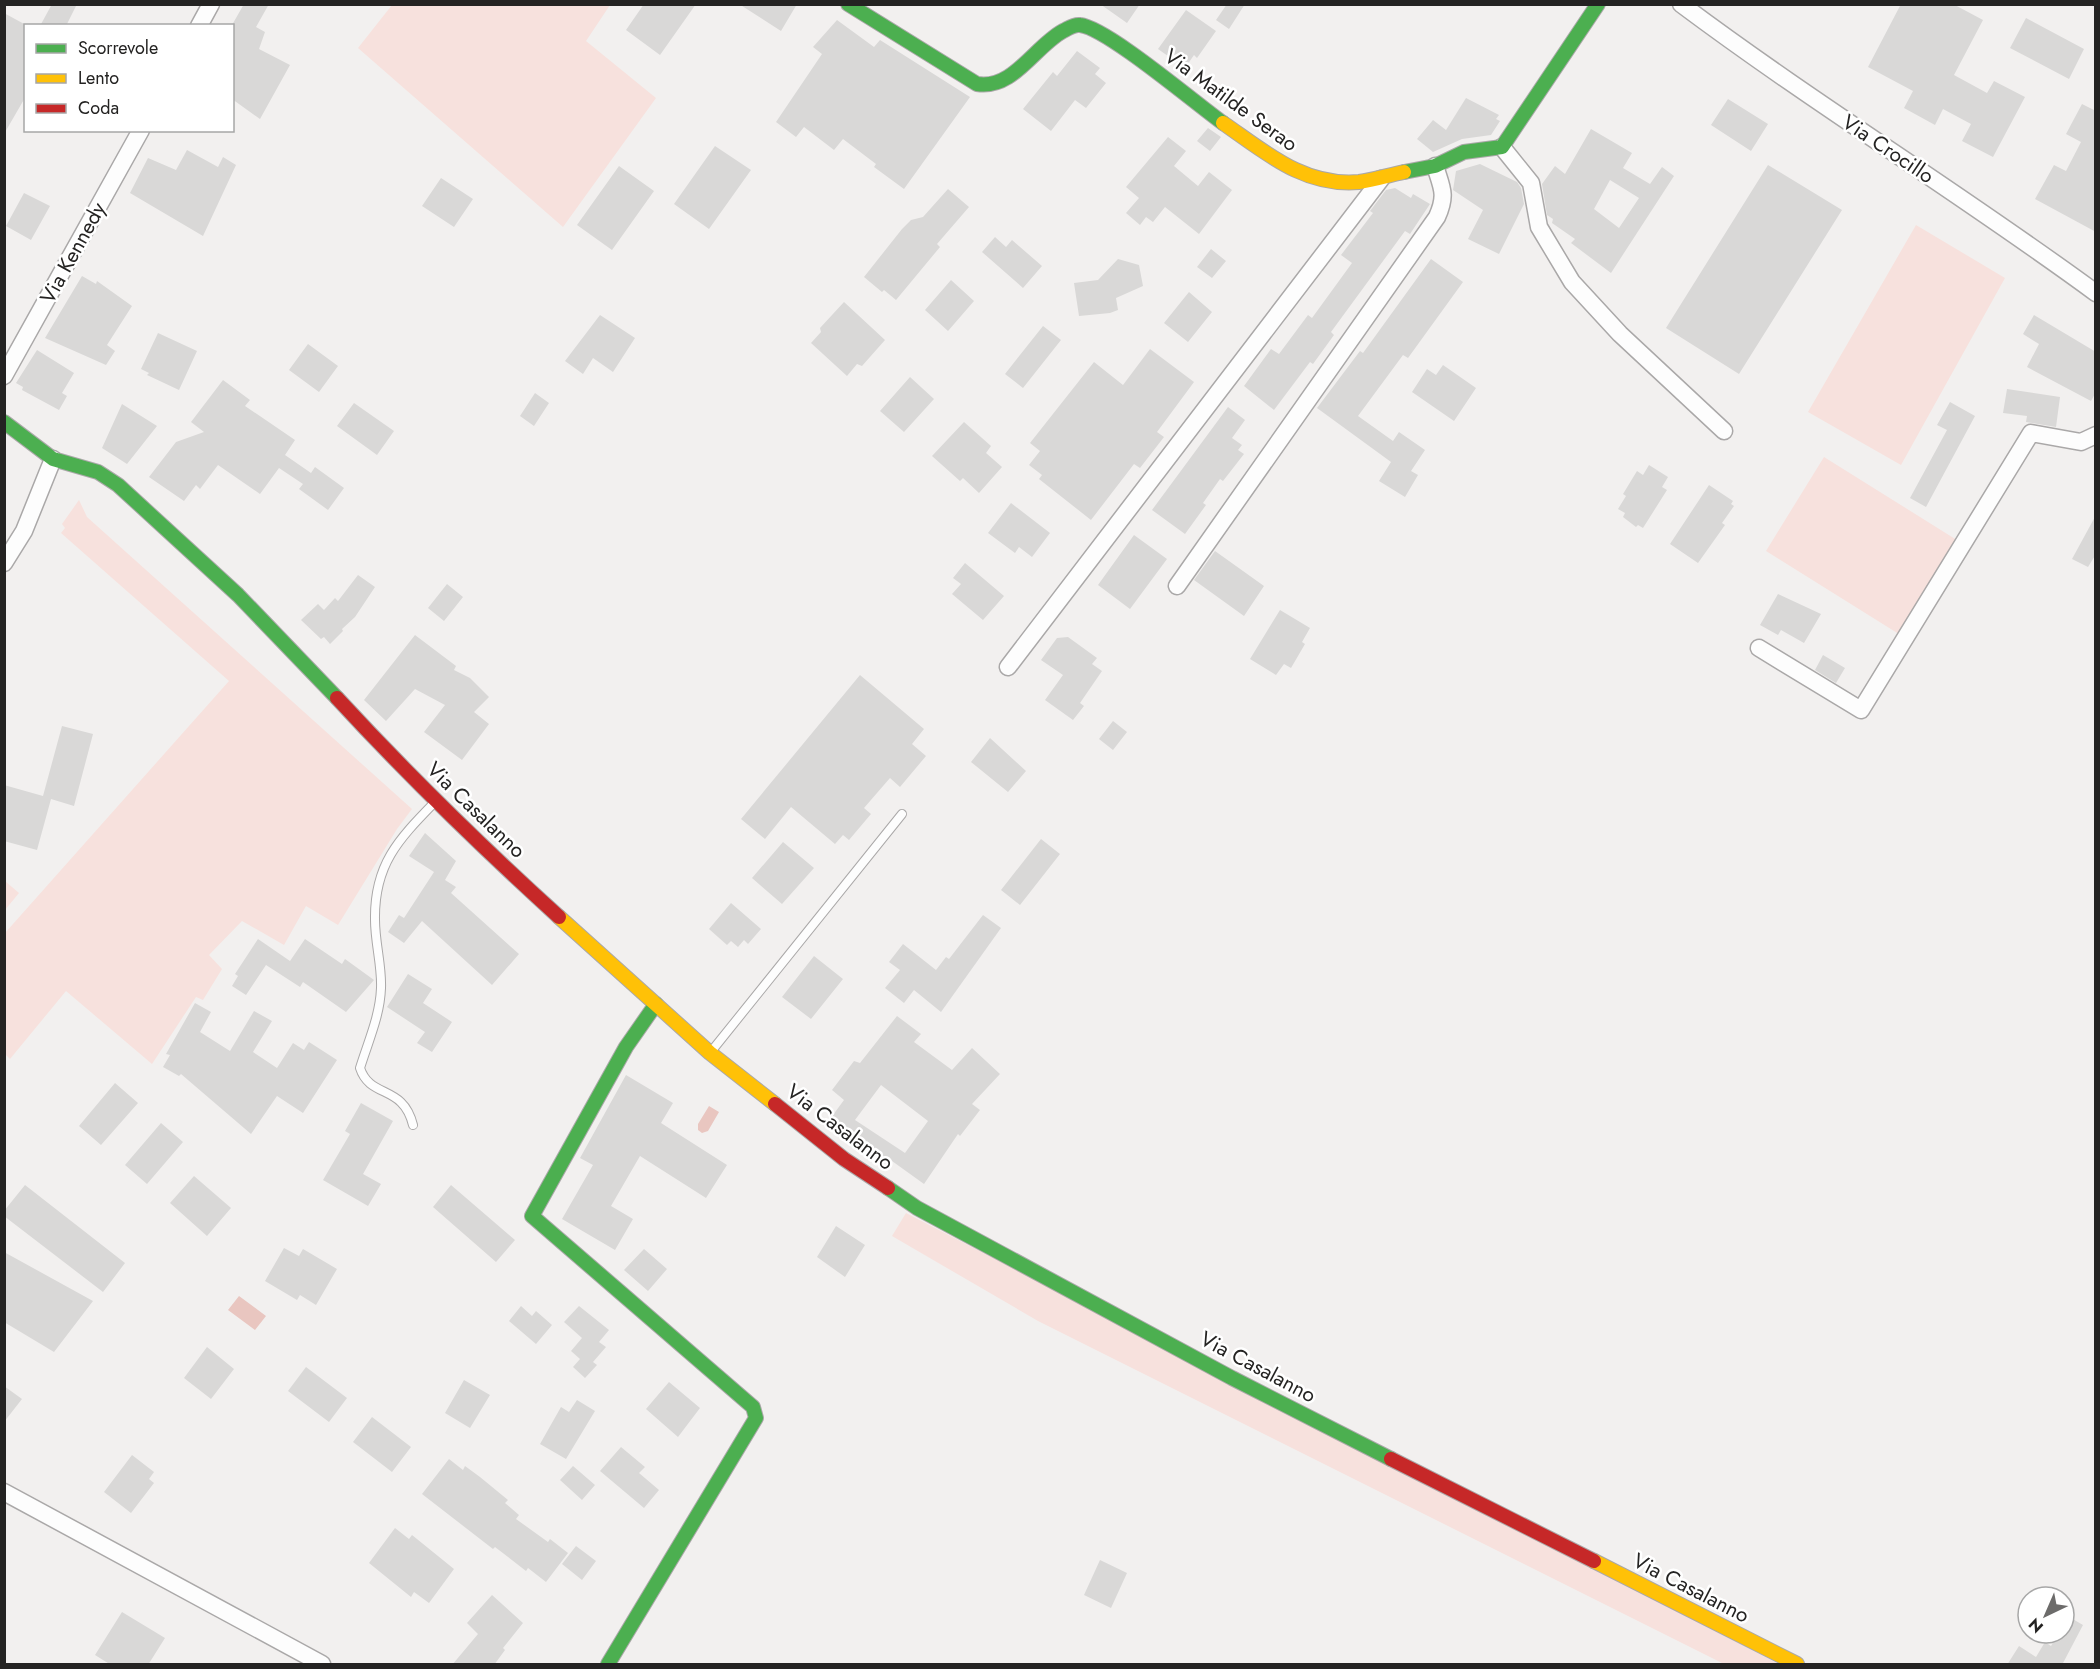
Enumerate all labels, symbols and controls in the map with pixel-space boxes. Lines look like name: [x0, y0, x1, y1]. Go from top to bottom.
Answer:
legend: [24, 24, 234, 132]
text: Scorrevole: [78, 35, 158, 61]
street label: Via Matilde Serao: [1158, 41, 1304, 159]
text: Lento: [78, 65, 119, 91]
text: Coda: [78, 95, 119, 121]
street label: Via Crocillo: [1836, 107, 1940, 191]
street label: Via Kennedy: [33, 196, 114, 309]
street label: Via Casalanno: [420, 755, 532, 865]
street label: Via Casalanno: [780, 1077, 900, 1177]
street label: Via Casalanno: [1195, 1324, 1321, 1410]
street label: Via Casalanno: [1628, 1546, 1754, 1630]
north arrow: [2016, 1585, 2076, 1645]
text: N: [2023, 1613, 2048, 1638]

